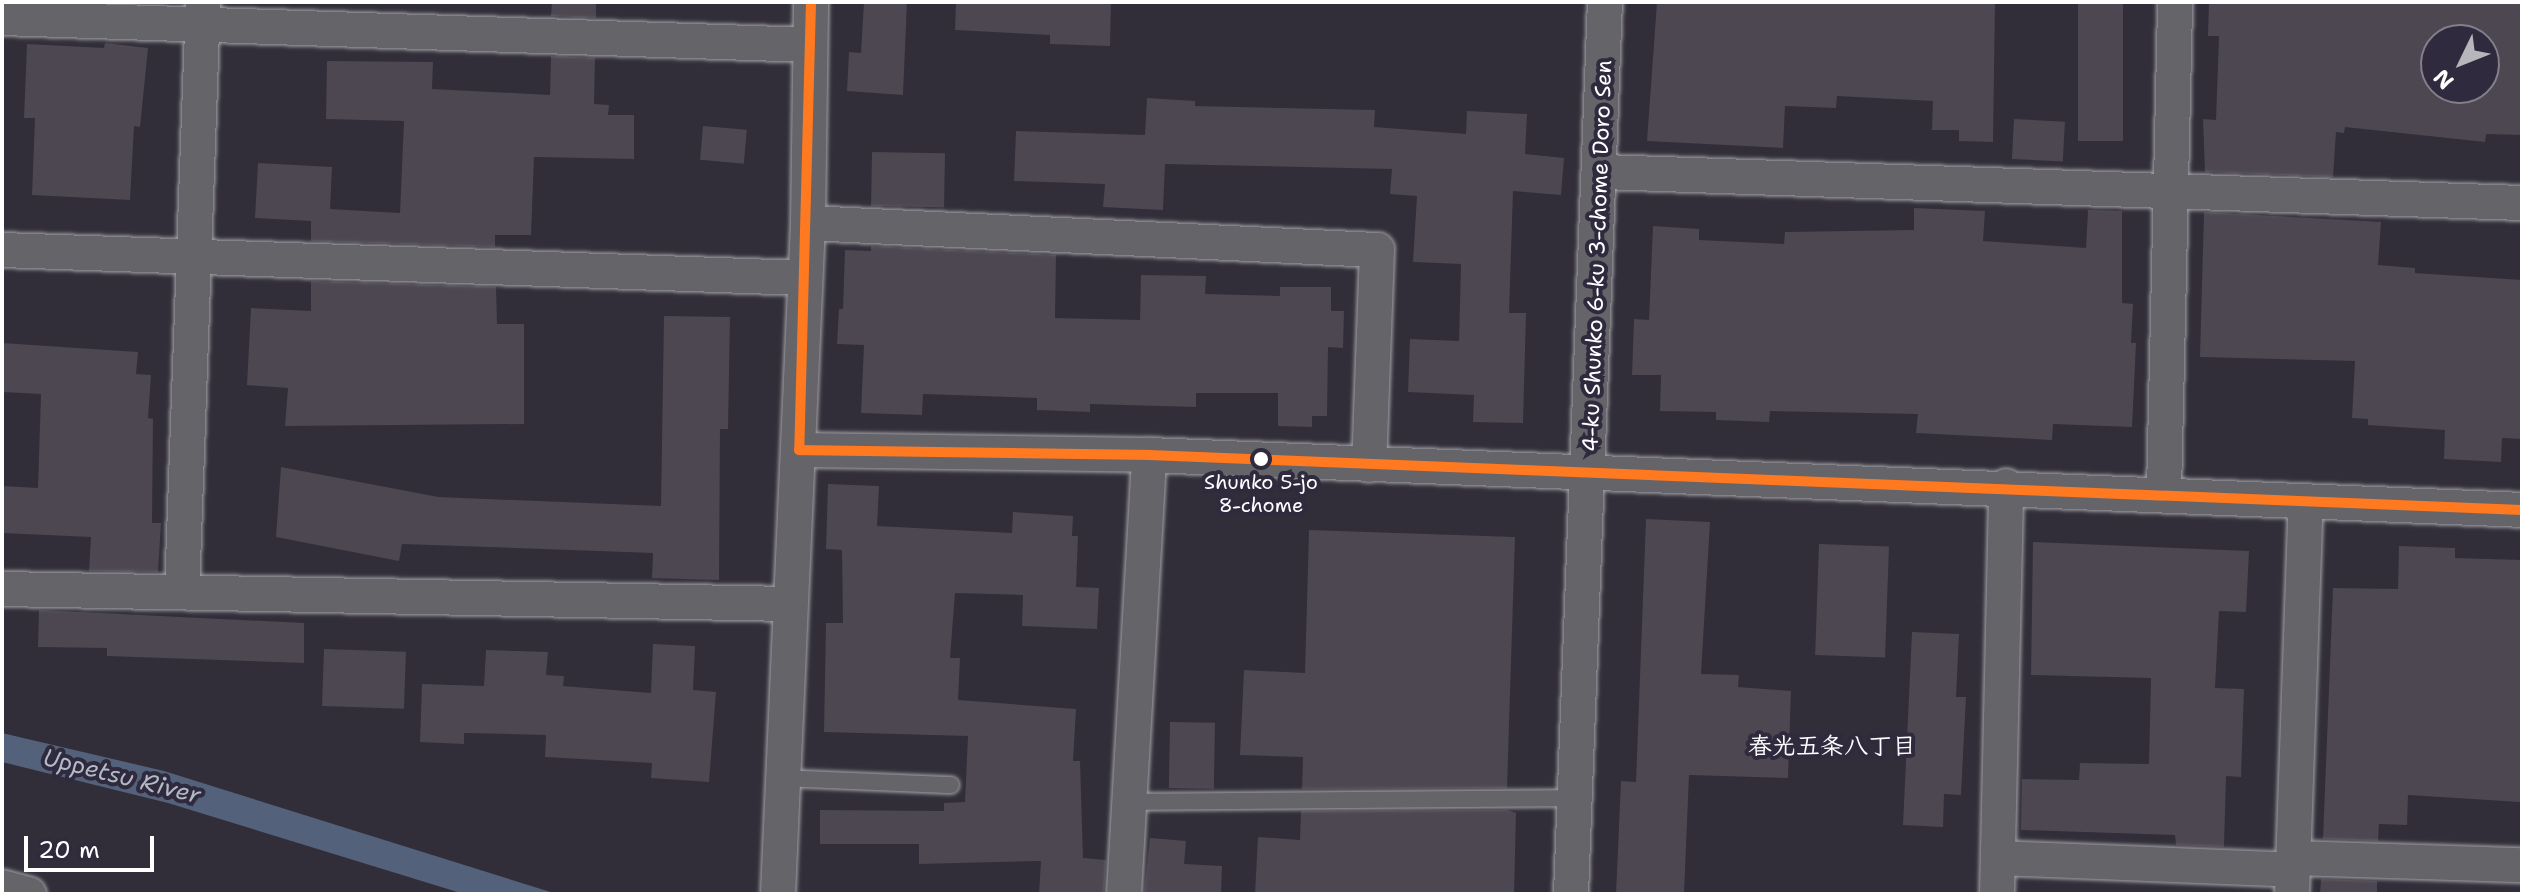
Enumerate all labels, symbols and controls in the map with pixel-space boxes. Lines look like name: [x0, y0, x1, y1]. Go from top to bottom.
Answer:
north arrow: [2420, 24, 2500, 104]
street label: 4-ku Shunko 6-ku 3-chome Doro Sen: [1577, 60, 1617, 452]
text: N: [2427, 63, 2460, 96]
marker: Shunko 5-jo 8-chome: [1253, 451, 1269, 467]
place label: Shunko 5-jo 8-chome: [1204, 470, 1318, 517]
district label: 春光五条八丁目: [1748, 733, 1916, 761]
water label: Uppetsu River: [40, 743, 204, 811]
scale bar: [28, 820, 158, 870]
text: 20 m: [38, 834, 100, 866]

